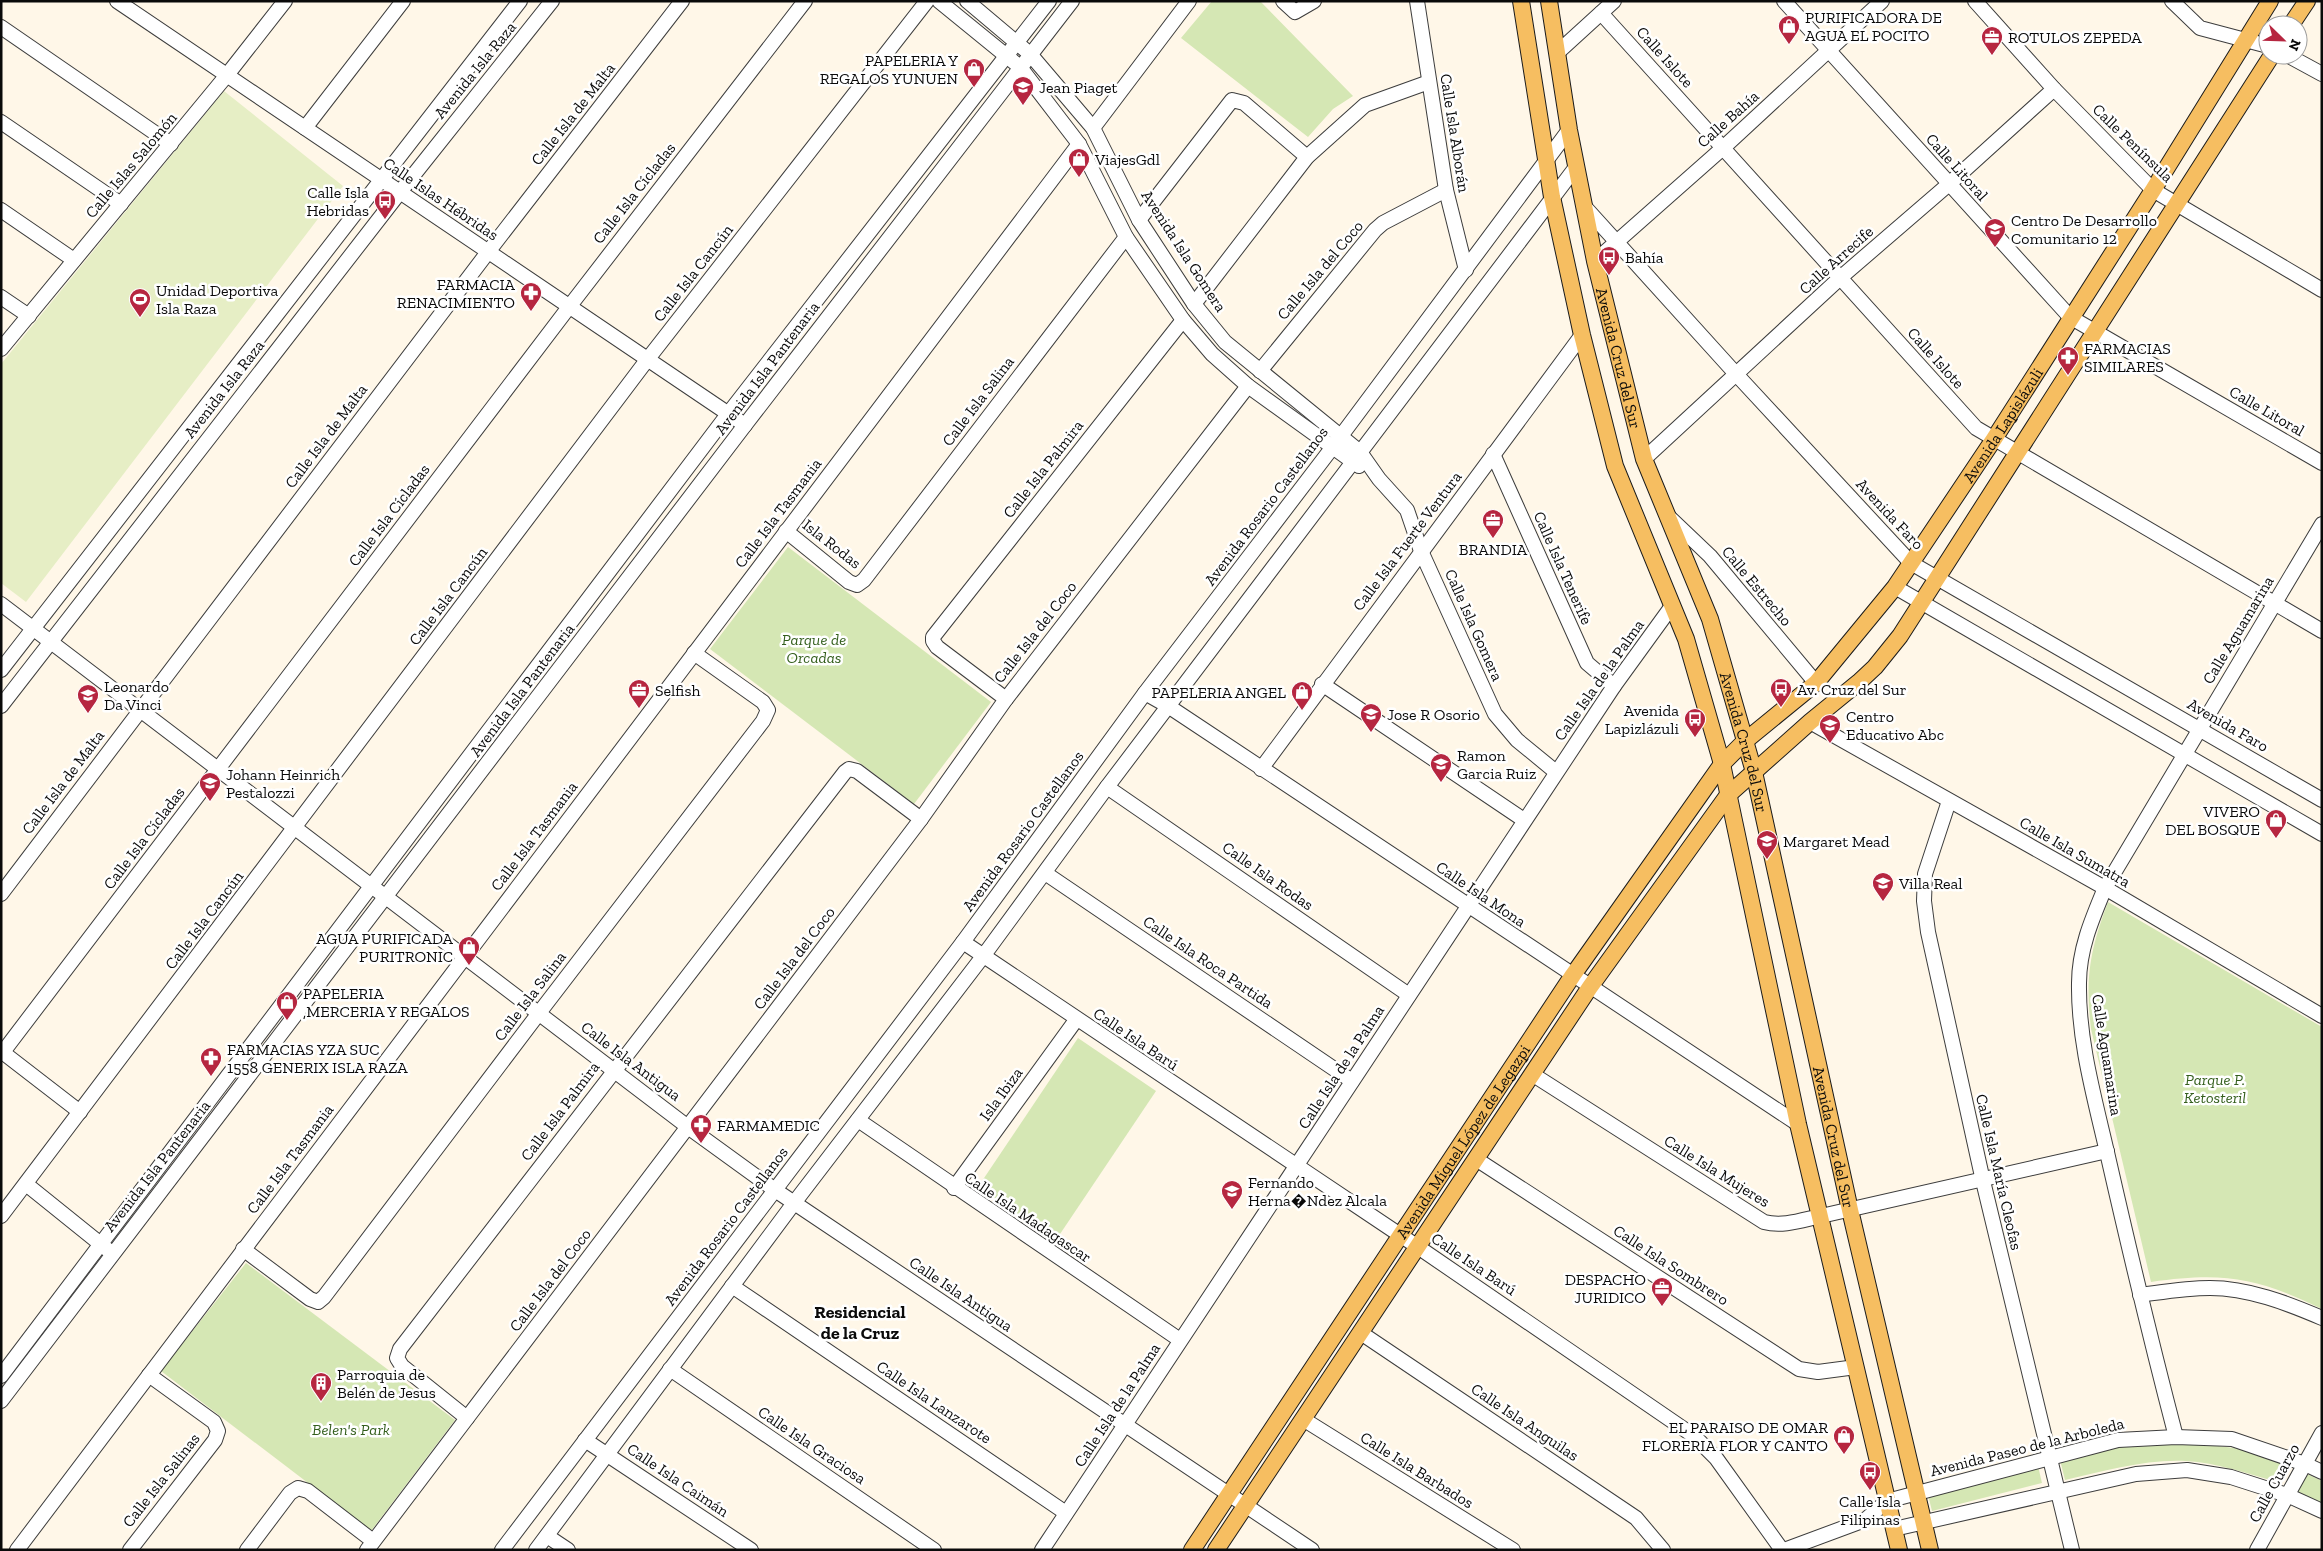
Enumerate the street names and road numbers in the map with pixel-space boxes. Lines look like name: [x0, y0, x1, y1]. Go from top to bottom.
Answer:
street label: Avenida Isla Raza: [430, 17, 520, 122]
street label: Calle Islote: [1633, 23, 1697, 91]
street label: Calle Isla de Malta: [527, 59, 619, 169]
street label: Calle Isla Alborán: [1436, 72, 1474, 195]
street label: Calle Bahía: [1693, 86, 1763, 152]
street label: Calle Península: [2089, 100, 2178, 186]
street label: Calle Islas Salomón: [81, 108, 181, 222]
street label: Calle Litoral: [1922, 130, 1992, 204]
street label: Calle Isla Cícladas: [589, 139, 679, 247]
street label: Calle Islas Hébridas: [380, 153, 502, 245]
street label: Avenida Isla Gomera: [1137, 186, 1231, 316]
street label: Calle Isla del Coco: [1273, 217, 1367, 323]
street label: Calle Isla Cancún: [649, 220, 737, 325]
street label: Calle Arrecife: [1795, 222, 1877, 298]
street label: Avenida Cruz del Sur: [1592, 286, 1646, 431]
street label: Avenida Isla Pantenaria: [711, 297, 823, 438]
street label: Calle Islote: [1904, 324, 1968, 392]
street label: Avenida Isla Raza: [180, 336, 268, 442]
street label: Calle Isla Salina: [938, 352, 1018, 450]
street label: Avenida Lapislázuli: [1958, 364, 2047, 486]
street label: Calle Isla de Malta: [281, 380, 371, 492]
street label: Calle Litoral: [2226, 382, 2308, 440]
street label: Calle Isla Palmira: [999, 416, 1087, 522]
street label: Avenida Rosario Castellanos: [1200, 423, 1332, 589]
street label: Calle Isla Tasmania: [731, 454, 826, 572]
street label: Calle Isla Cícladas: [344, 460, 434, 570]
street label: Calle Isla Fuerte Ventura: [1348, 467, 1466, 614]
street label: Avenida Faro: [1852, 475, 1928, 553]
street label: Calle Isla Tenerife: [1530, 508, 1596, 628]
street label: Isla Rodas: [799, 515, 865, 573]
street label: Calle Isla Cancún: [405, 542, 492, 649]
street label: Calle Estrecho: [1718, 542, 1796, 630]
street label: Calle Isla Gomera: [1441, 566, 1507, 684]
street label: Calle Aguamarina: [2198, 572, 2278, 687]
street label: Calle Isla del Coco: [989, 577, 1081, 687]
street label: Calle Isla de la Palma: [1550, 616, 1648, 744]
street label: Avenida Isla Pantenaria: [466, 619, 578, 760]
street label: Avenida Cruz del Sur: [1716, 670, 1772, 814]
street label: Avenida Faro: [2184, 694, 2272, 756]
street label: Calle Isla de Malta: [18, 726, 108, 838]
street label: Avenida Rosario Castellanos: [958, 747, 1088, 915]
street label: Calle Isla Tasmania: [487, 777, 582, 895]
street label: Calle Isla Cícladas: [99, 783, 189, 893]
street label: Calle Isla Sumatra: [2016, 813, 2134, 892]
street label: Calle Isla Rodas: [1219, 838, 1317, 914]
street label: Calle Isla Mona: [1432, 857, 1530, 931]
street label: Calle Isla Cancún: [161, 866, 248, 973]
street label: Calle Isla del Coco: [749, 903, 839, 1013]
street label: Calle Isla Roca Partida: [1139, 911, 1277, 1013]
street label: Calle Isla Salina: [490, 947, 570, 1045]
street label: Calle Aguamarina: [2088, 993, 2126, 1117]
street label: Calle Isla de la Palma: [1294, 1001, 1388, 1132]
street label: Calle Isla Barú: [1090, 1004, 1182, 1074]
street label: Calle Isla Antigua: [577, 1017, 685, 1105]
street label: Avenida Miguel López de Legazpi: [1392, 1041, 1534, 1242]
street label: Calle Isla Palmira: [517, 1057, 604, 1164]
street label: Isla Ibiza: [975, 1064, 1027, 1124]
street label: Avenida Cruz del Sur: [1809, 1064, 1859, 1210]
street label: Calle Isla María Cleofas: [1972, 1092, 2026, 1252]
street label: Avenida Isla Pantenaria: [100, 1096, 214, 1236]
street label: Calle Isla Tasmania: [243, 1100, 338, 1218]
street label: Calle Isla Mujeres: [1661, 1131, 1773, 1211]
street label: Avenida Rosario Castellanos: [660, 1143, 792, 1309]
street label: Calle Isla Madagascar: [961, 1167, 1095, 1267]
street label: Calle Isla Sombrero: [1610, 1221, 1732, 1309]
street label: Calle Isla del Coco: [505, 1225, 595, 1335]
street label: Calle Isla Barú: [1428, 1229, 1520, 1299]
street label: Calle Isla Antigua: [906, 1252, 1016, 1336]
street label: Calle Isla de la Palma: [1070, 1339, 1164, 1470]
street label: Calle Isla Lanzarote: [873, 1357, 995, 1447]
street label: Calle Isla Anguilas: [1468, 1379, 1582, 1465]
street label: Calle Isla Graciosa: [755, 1402, 870, 1488]
street label: Avenida Paseo de la Arboleda: [1928, 1414, 2126, 1480]
street label: Calle Isla Barbados: [1357, 1428, 1477, 1512]
street label: Calle Isla Salinas: [118, 1429, 204, 1531]
street label: Calle Isla Caimán: [624, 1439, 733, 1522]
street label: Calle Cuarzo: [2245, 1440, 2303, 1526]

